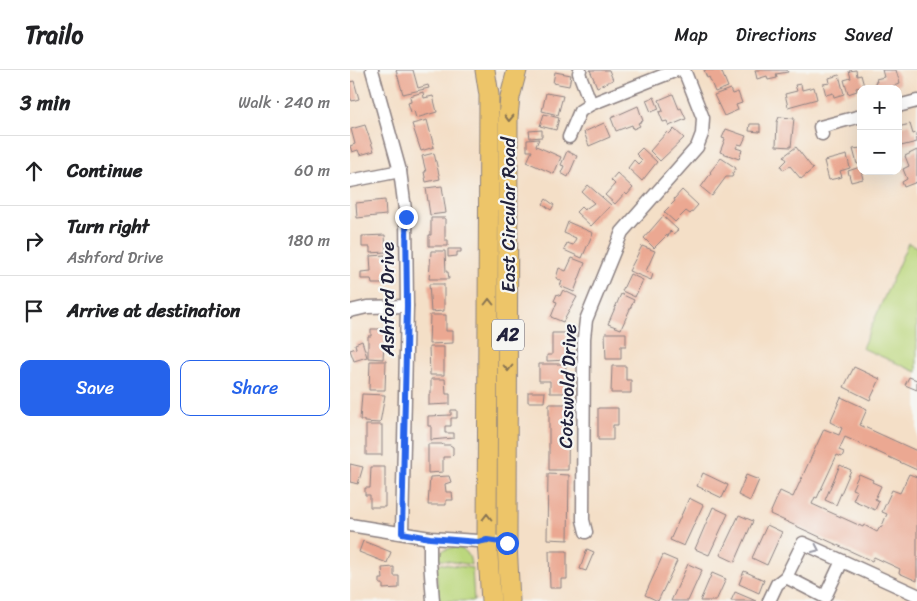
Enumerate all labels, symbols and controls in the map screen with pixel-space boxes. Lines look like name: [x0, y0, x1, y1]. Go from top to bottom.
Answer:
text: Trailo: [25, 14, 83, 56]
text: Map: [675, 19, 708, 51]
text: Directions: [736, 19, 817, 51]
text: Saved: [845, 19, 892, 51]
text: 3 min: [20, 84, 70, 122]
map controls: [857, 85, 902, 175]
button: +: [857, 85, 902, 130]
text: Walk · 240 m: [238, 88, 330, 117]
one-way arrow: [503, 114, 514, 122]
button: −: [857, 130, 902, 175]
street label: East Circular Road: [492, 135, 525, 293]
text: Continue: [67, 154, 143, 187]
text: 60 m: [294, 156, 330, 185]
icon: ahead: [20, 157, 48, 185]
route end: [395, 206, 418, 229]
text: Turn right: [67, 210, 149, 243]
text: 180 m: [287, 226, 330, 255]
icon: right: [20, 227, 48, 255]
street label: Ashford Drive: [371, 242, 404, 357]
text: Ashford Drive: [67, 243, 163, 272]
text: Arrive at destination: [67, 294, 240, 327]
icon: arrive: [20, 297, 48, 325]
one-way arrow: [484, 298, 494, 306]
road number: A2: [492, 320, 524, 350]
street label: Cotswold Drive: [549, 323, 586, 449]
button: Save: [20, 360, 170, 416]
button: Share: [180, 360, 330, 416]
one-way arrow: [503, 364, 513, 372]
one-way arrow: [482, 513, 493, 521]
route start: [496, 532, 519, 555]
one-way arrow: [811, 543, 820, 553]

